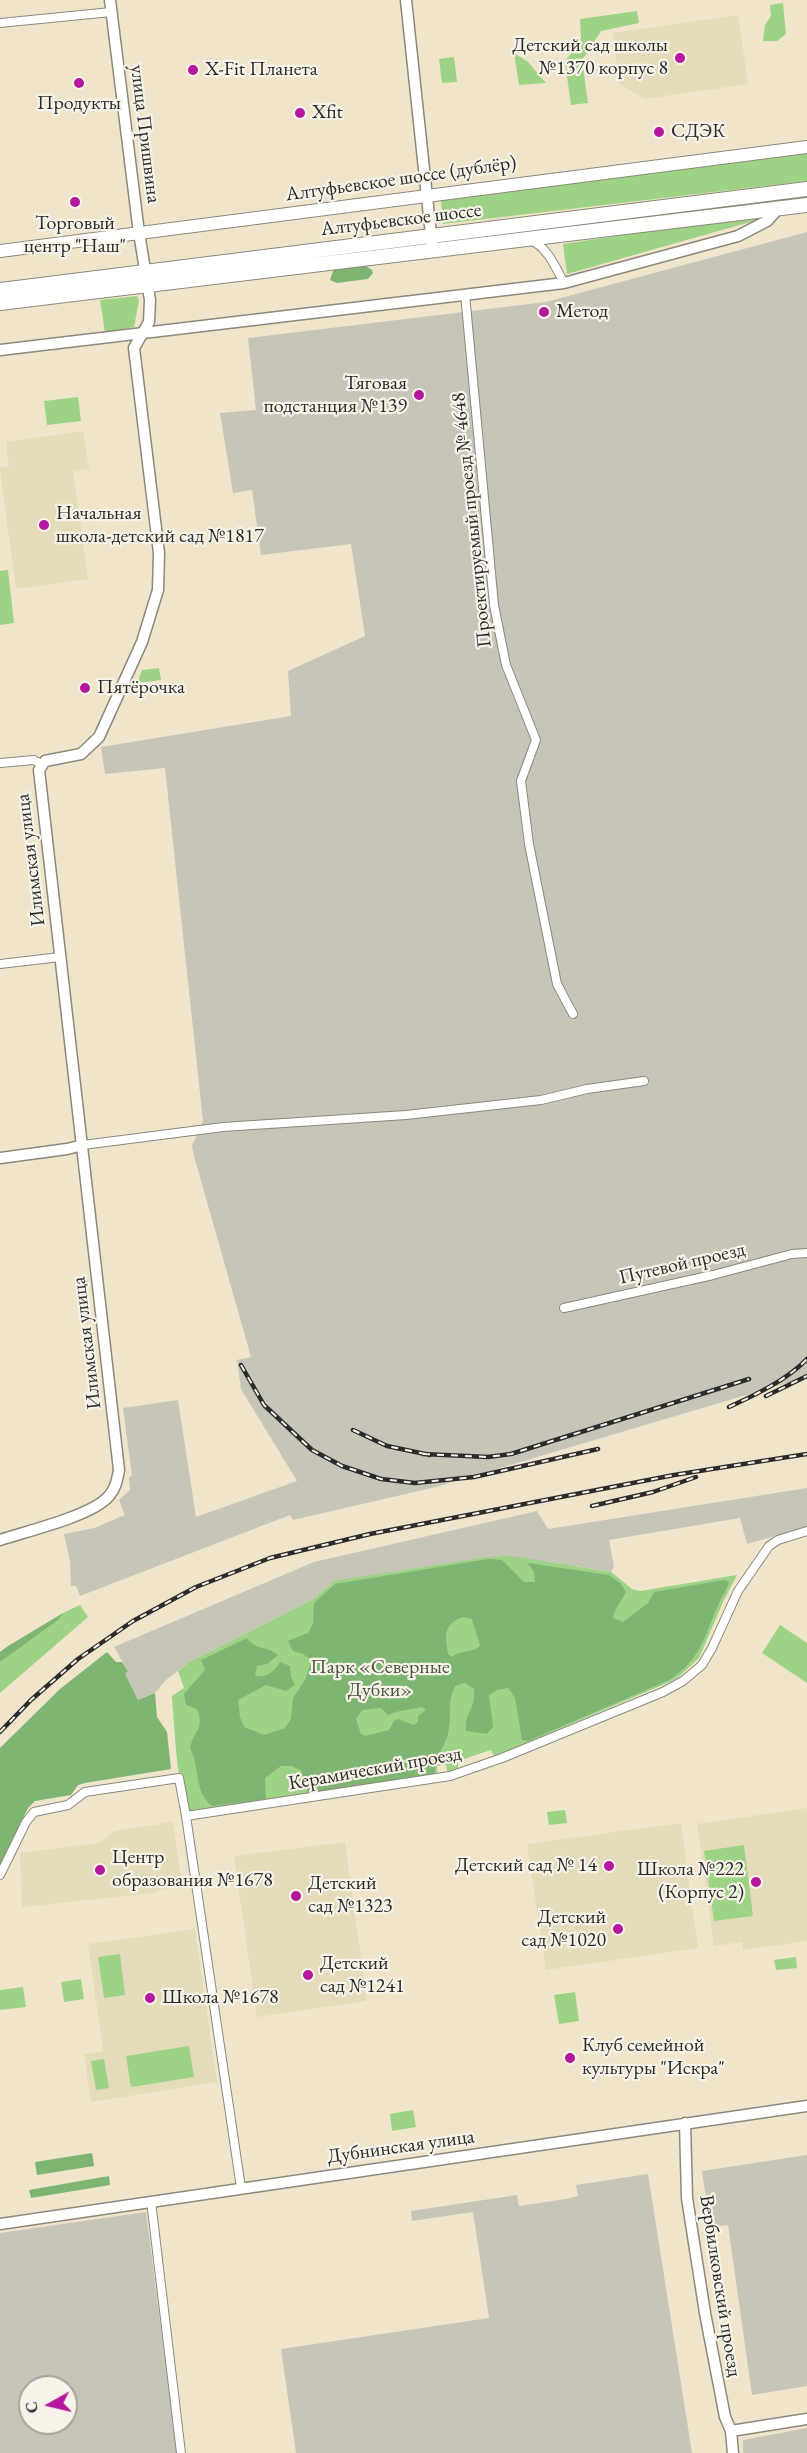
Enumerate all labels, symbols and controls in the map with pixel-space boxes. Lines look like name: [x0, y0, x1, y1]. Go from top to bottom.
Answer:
place label: Детский сад школы №1370 корпус 8: [512, 34, 668, 81]
marker: Детский сад школы №1370 корпус 8: [673, 51, 687, 65]
place label: X-Fit Планета: [205, 58, 318, 82]
street label: улица Пришвина: [125, 63, 165, 205]
marker: X-Fit Планета: [186, 63, 200, 77]
marker: Продукты: [72, 76, 86, 90]
place label: Продукты: [37, 92, 121, 116]
place label: Xfit: [312, 101, 343, 125]
marker: Xfit: [293, 106, 307, 120]
place label: СДЭК: [671, 120, 726, 144]
marker: СДЭК: [652, 125, 666, 139]
street label: Алтуфьевское шоссе (дублёр): [284, 151, 518, 207]
marker: Торговый центр "Наш": [68, 195, 82, 209]
street label: Алтуфьевское шоссе: [319, 198, 483, 242]
place label: Торговый центр "Наш": [24, 212, 126, 259]
place label: Метод: [556, 300, 608, 324]
marker: Метод: [537, 305, 551, 319]
place label: Тяговая подстанция №139: [264, 372, 407, 419]
marker: Тяговая подстанция №139: [412, 388, 426, 402]
street label: Проектируемый проезд № 4648: [447, 391, 497, 649]
place label: Начальная школа-детский сад №1817: [56, 502, 264, 549]
marker: Начальная школа-детский сад №1817: [37, 518, 51, 532]
place label: Пятёрочка: [97, 676, 185, 700]
marker: Пятёрочка: [78, 681, 92, 695]
street label: Илимская улица: [11, 792, 51, 928]
street label: Путевой проезд: [617, 1238, 747, 1290]
street label: Илимская улица: [67, 1275, 107, 1411]
park label: Парк «Северные Дубки»: [310, 1656, 450, 1703]
street label: Керамический проезд: [287, 1742, 463, 1796]
place label: Центр образования №1678: [112, 1846, 273, 1893]
place label: Детский сад № 14: [455, 1854, 597, 1878]
place label: Школа №222 (Корпус 2): [637, 1858, 744, 1905]
marker: Детский сад № 14: [602, 1859, 616, 1873]
marker: Центр образования №1678: [93, 1863, 107, 1877]
place label: Детский сад №1323: [308, 1872, 393, 1919]
marker: Школа №222 (Корпус 2): [749, 1875, 763, 1889]
marker: Детский сад №1323: [289, 1889, 303, 1903]
place label: Детский сад №1020: [521, 1906, 606, 1953]
marker: Детский сад №1020: [611, 1922, 625, 1936]
place label: Детский сад №1241: [320, 1952, 405, 1999]
marker: Детский сад №1241: [301, 1968, 315, 1982]
place label: Школа №1678: [162, 1986, 279, 2010]
marker: Школа №1678: [143, 1991, 157, 2005]
place label: Клуб семейной культуры "Искра": [582, 2034, 725, 2081]
marker: Клуб семейной культуры "Искра": [563, 2051, 577, 2065]
street label: Дубнинская улица: [326, 2125, 476, 2169]
street label: Вербилковский проезд: [694, 2193, 746, 2379]
north arrow: [18, 2375, 78, 2435]
text: С: [20, 2400, 43, 2414]

